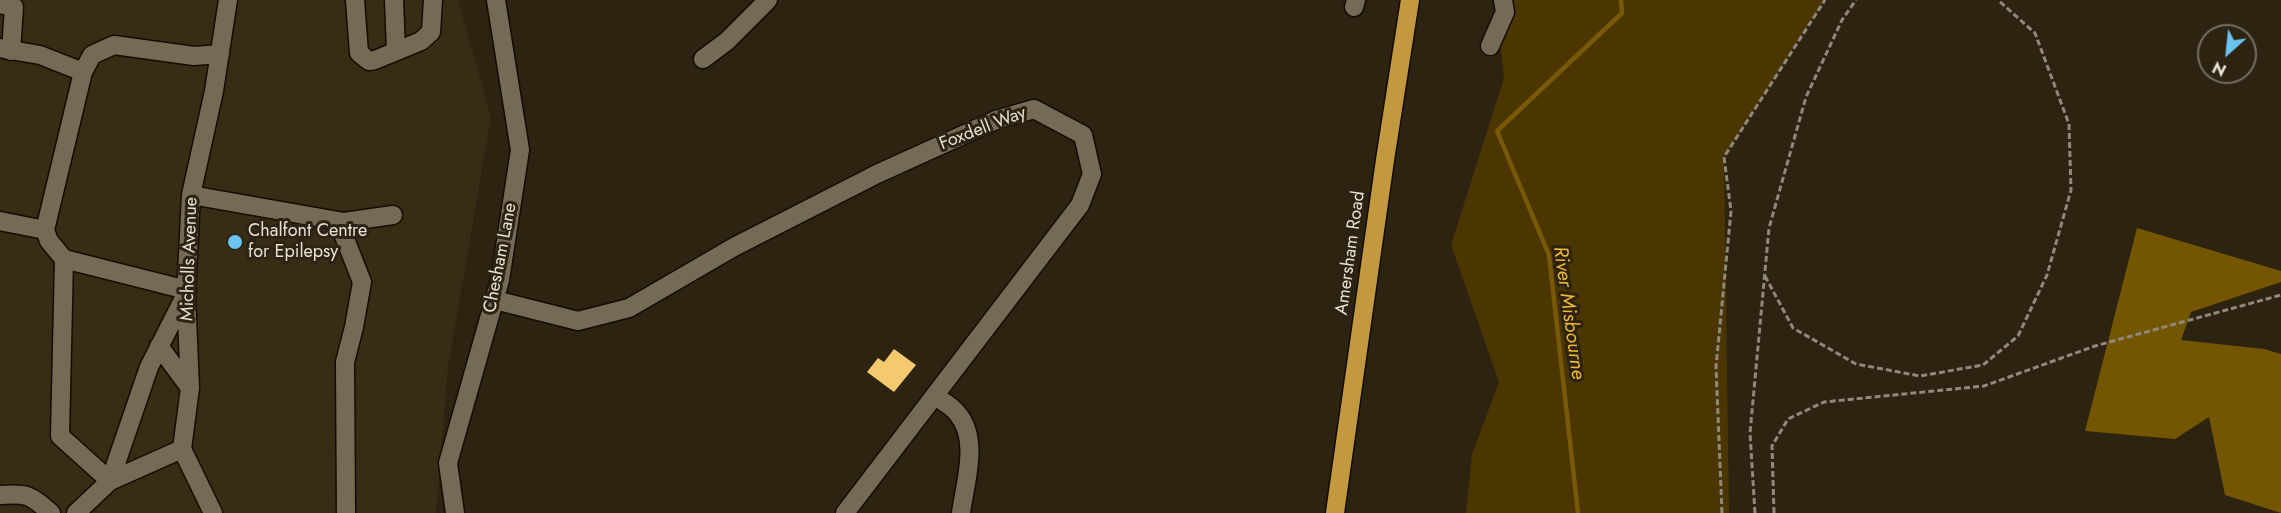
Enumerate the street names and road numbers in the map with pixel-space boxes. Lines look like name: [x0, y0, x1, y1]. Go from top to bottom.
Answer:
street label: Foxdell Way: [937, 103, 1029, 155]
street label: Amersham Road: [1332, 190, 1370, 316]
street label: Micholls Avenue: [177, 197, 203, 321]
street label: Chesham Lane: [480, 201, 522, 315]

